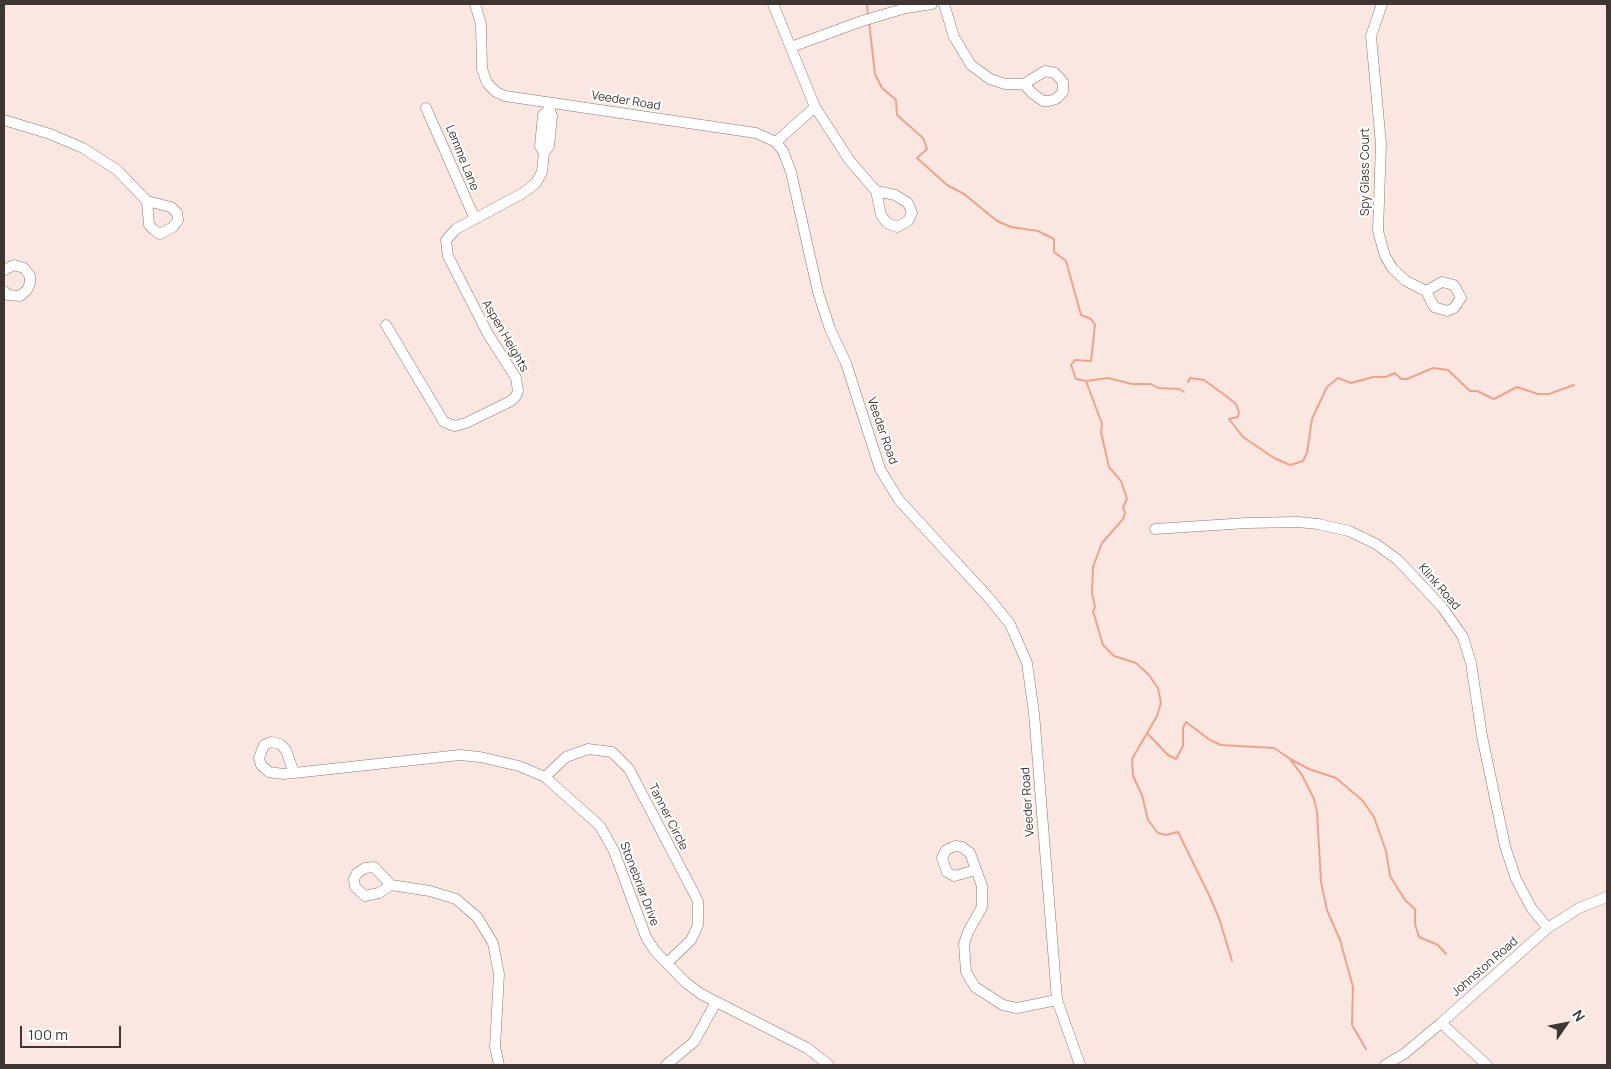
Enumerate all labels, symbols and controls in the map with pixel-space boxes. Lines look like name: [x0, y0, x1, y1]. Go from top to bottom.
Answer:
street label: Veeder Road: [590, 88, 662, 114]
street label: Lemme Lane: [442, 123, 482, 193]
street label: Spy Glass Court: [1359, 128, 1373, 216]
street label: Aspen Heights: [479, 297, 531, 375]
street label: Veeder Road: [864, 396, 900, 466]
street label: Klink Road: [1415, 561, 1463, 613]
street label: Veeder Road: [1018, 767, 1038, 837]
street label: Tanner Circle: [645, 781, 691, 853]
street label: Stonebriar Drive: [616, 840, 662, 928]
street label: Johnston Road: [1449, 934, 1521, 1000]
north arrow: [1541, 999, 1591, 1049]
text: N: [1568, 1006, 1590, 1025]
scale bar: [22, 1016, 124, 1048]
text: 100 m: [28, 1024, 68, 1045]

